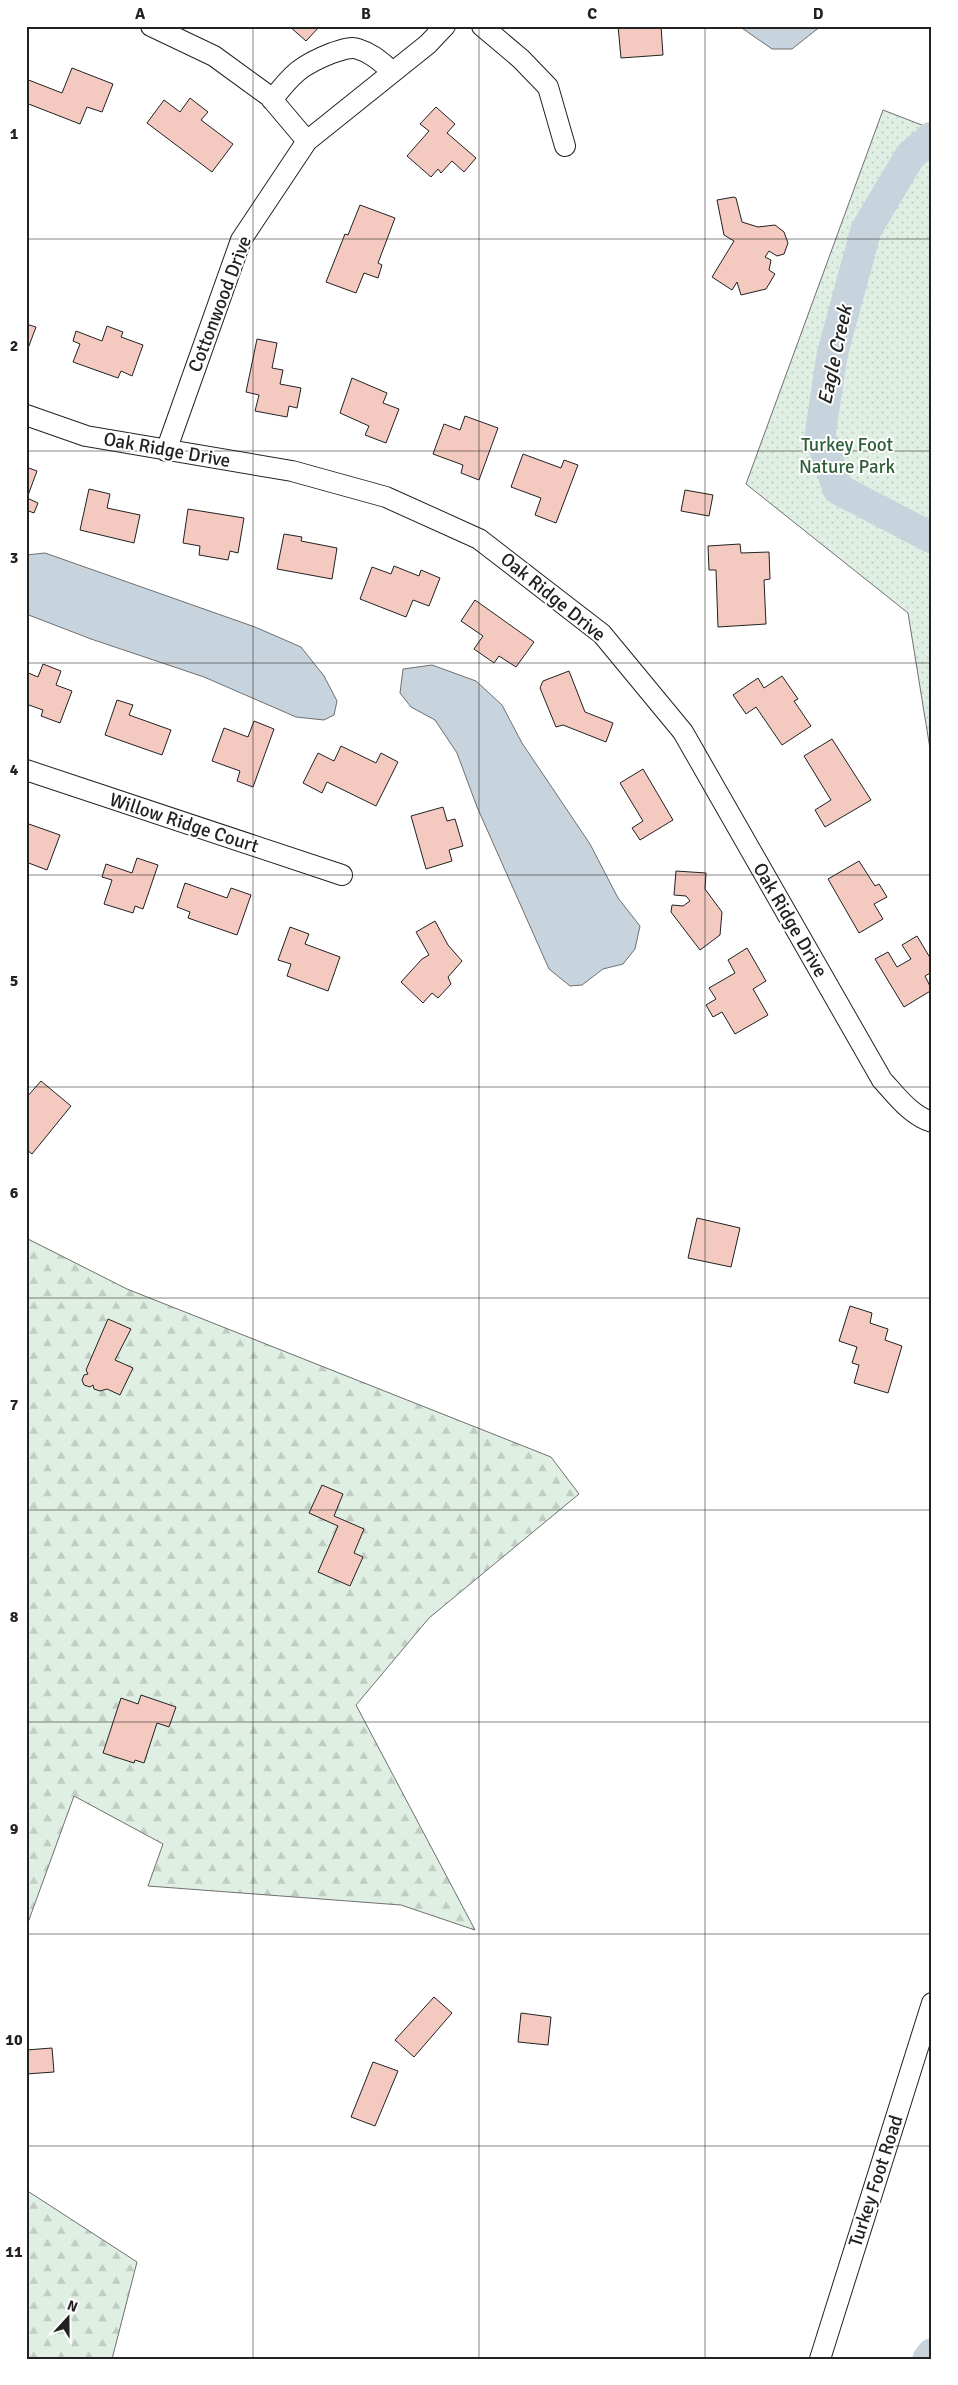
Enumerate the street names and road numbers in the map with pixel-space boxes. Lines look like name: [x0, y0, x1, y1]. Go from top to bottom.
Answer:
street label: Cottonwood Drive: [183, 232, 257, 376]
street label: Oak Ridge Drive: [102, 427, 232, 473]
street label: Oak Ridge Drive: [496, 547, 610, 647]
street label: Willow Ridge Court: [106, 788, 262, 859]
street label: Oak Ridge Drive: [747, 858, 833, 982]
street label: Turkey Foot Road: [843, 2112, 909, 2250]

